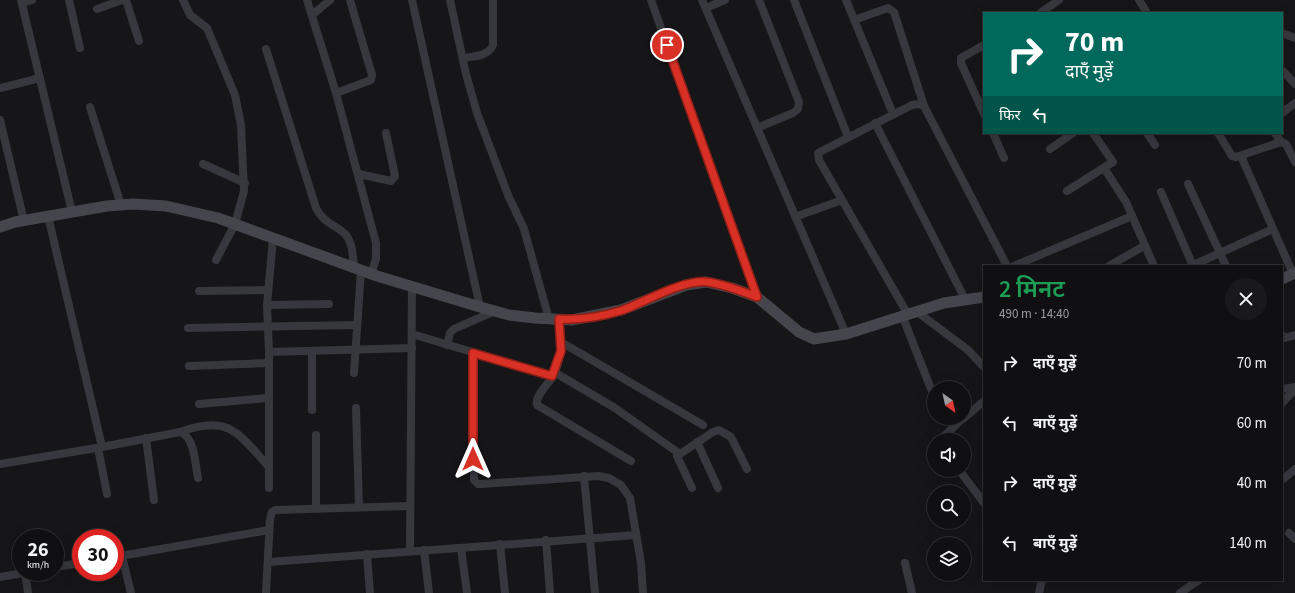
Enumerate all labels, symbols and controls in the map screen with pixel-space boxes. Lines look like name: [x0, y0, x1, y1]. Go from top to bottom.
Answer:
text: 70 m: [1065, 22, 1124, 62]
pin: [650, 28, 684, 62]
icon: right: [999, 28, 1051, 80]
icon: arrive: [656, 34, 678, 56]
text: दाएँ मुड़ें: [1065, 59, 1113, 84]
icon: left: [1029, 104, 1051, 126]
text: फिर: [999, 105, 1021, 126]
text: 2 मिनट: [999, 272, 1065, 307]
button: close: [1225, 278, 1267, 320]
text: 490 m · 14:40: [999, 305, 1069, 323]
icon: right: [999, 352, 1021, 374]
text: दाएँ मुड़ें: [1033, 353, 1076, 374]
text: 70 m: [1237, 353, 1267, 374]
north arrow: [927, 381, 971, 425]
map controls: [927, 381, 971, 581]
icon: left: [999, 412, 1021, 434]
text: बाएँ मुड़ें: [1033, 413, 1077, 434]
text: 60 m: [1237, 413, 1267, 434]
button: sound: [927, 433, 971, 477]
position arrow: [452, 438, 494, 480]
icon: right: [999, 472, 1021, 494]
text: दाएँ मुड़ें: [1033, 473, 1076, 494]
text: 40 m: [1237, 473, 1267, 494]
button: search: [927, 485, 971, 529]
speed limit sign: 30: [72, 529, 124, 581]
icon: left: [999, 532, 1021, 554]
text: बाएँ मुड़ें: [1033, 533, 1077, 554]
text: 140 m: [1229, 533, 1267, 554]
text: 26: [27, 536, 49, 564]
button: layers: [927, 537, 971, 581]
text: km/h: [27, 558, 49, 572]

